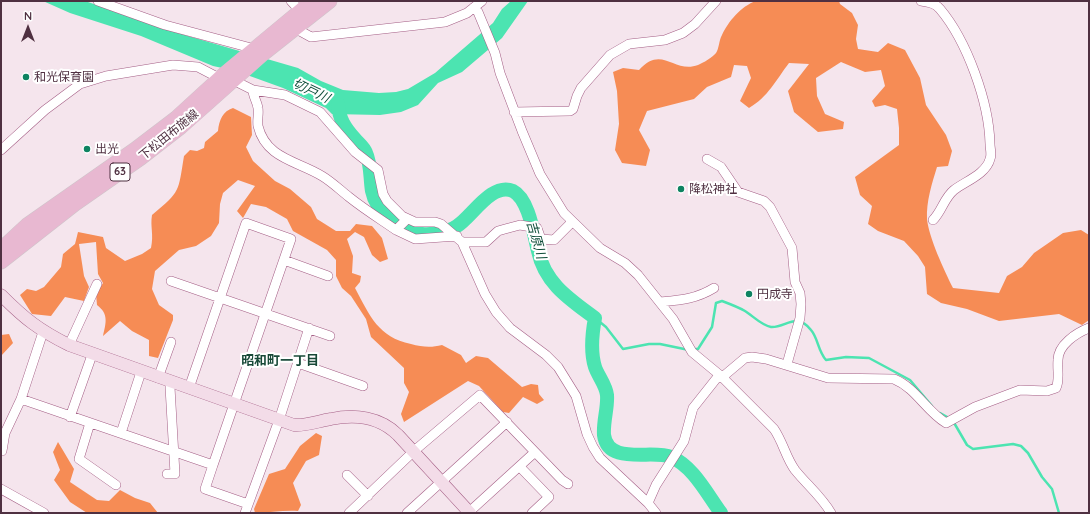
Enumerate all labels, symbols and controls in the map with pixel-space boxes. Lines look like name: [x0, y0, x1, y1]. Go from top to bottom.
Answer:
north arrow: [8, 8, 48, 48]
text: N: [24, 9, 32, 23]
place label: 和光保育園: [34, 70, 94, 84]
marker: 和光保育園: [21, 72, 31, 82]
water label: 切戸川: [290, 75, 332, 107]
street label: 下松田布施線: [136, 107, 202, 163]
place label: 出光: [95, 142, 119, 156]
marker: 出光: [82, 144, 92, 154]
road number: 63: [110, 163, 130, 181]
place label: 降松神社: [689, 182, 737, 196]
marker: 降松神社: [676, 184, 686, 194]
water label: 吉原川: [523, 219, 549, 261]
place label: 円成寺: [757, 287, 793, 301]
marker: 円成寺: [744, 289, 754, 299]
district label: 昭和町一丁目: [241, 353, 319, 369]

